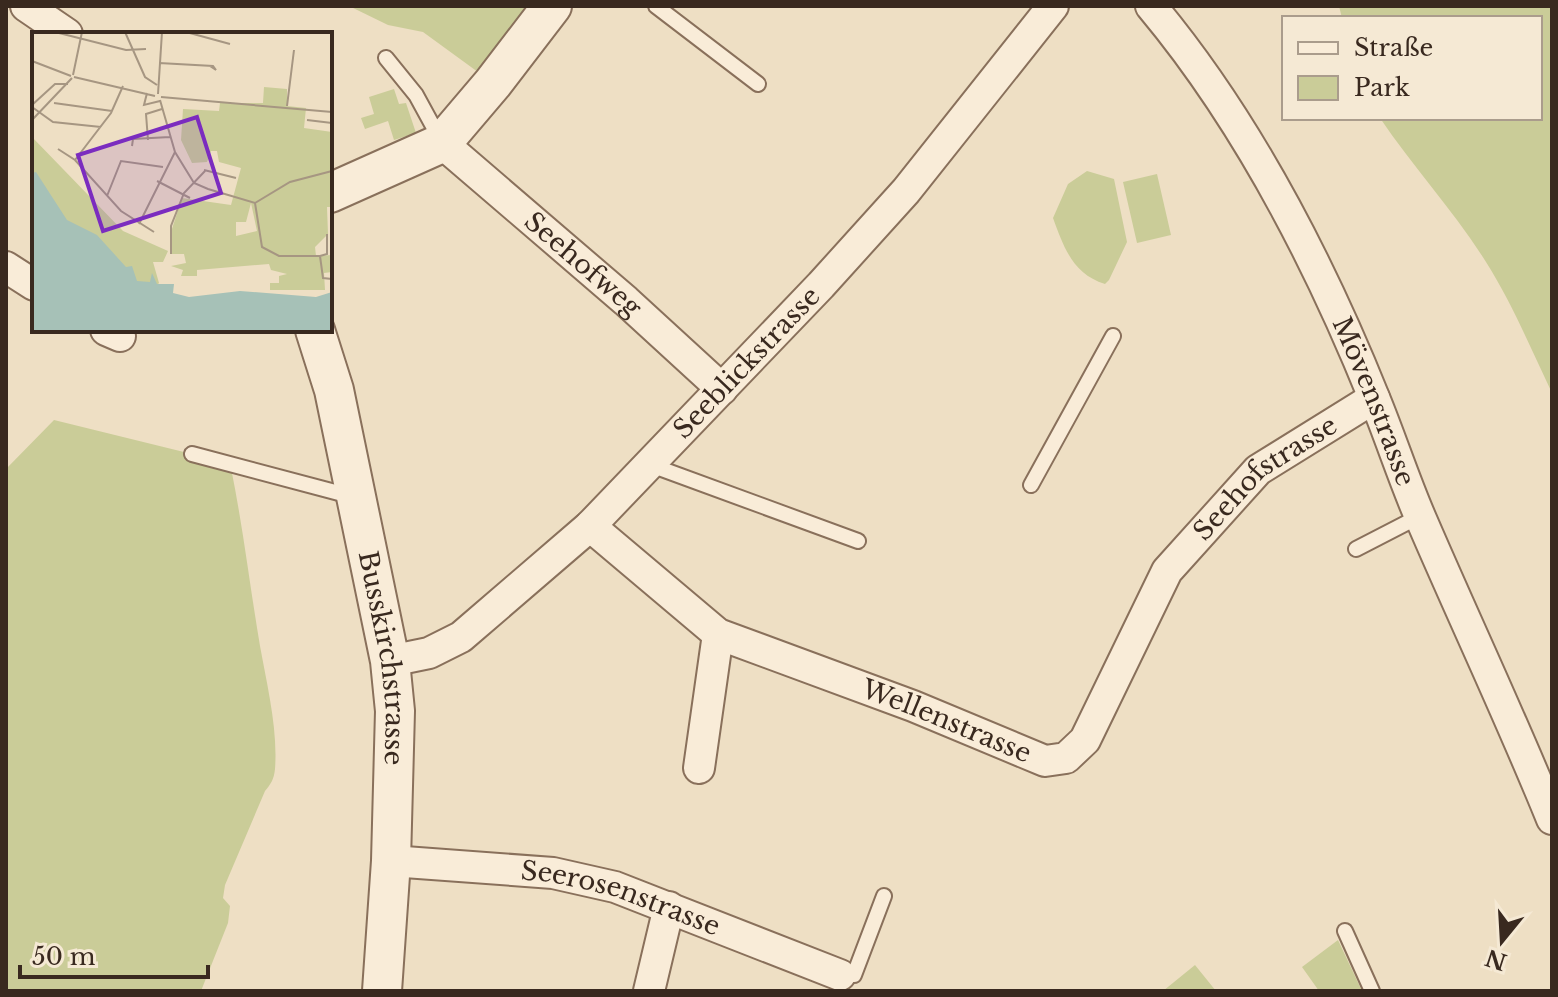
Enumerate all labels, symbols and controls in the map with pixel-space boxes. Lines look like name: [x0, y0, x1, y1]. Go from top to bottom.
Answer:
legend: [1282, 16, 1542, 120]
inset map: [32, 32, 332, 332]
text: Straße: [1354, 33, 1433, 62]
text: Park: [1354, 73, 1410, 102]
street label: Seehofweg: [518, 205, 649, 324]
street label: Seeblickstrasse: [667, 280, 827, 445]
street label: Mövenstrasse: [1326, 312, 1422, 490]
street label: Seehofstrasse: [1186, 409, 1343, 547]
street label: Busskirchstrasse: [352, 548, 411, 766]
street label: Wellenstrasse: [856, 672, 1036, 770]
street label: Seerosenstrasse: [520, 855, 725, 943]
north arrow: [1462, 901, 1542, 981]
scale bar: [20, 929, 208, 979]
text: 50 m: [32, 942, 96, 971]
text: N: [1482, 943, 1510, 976]

